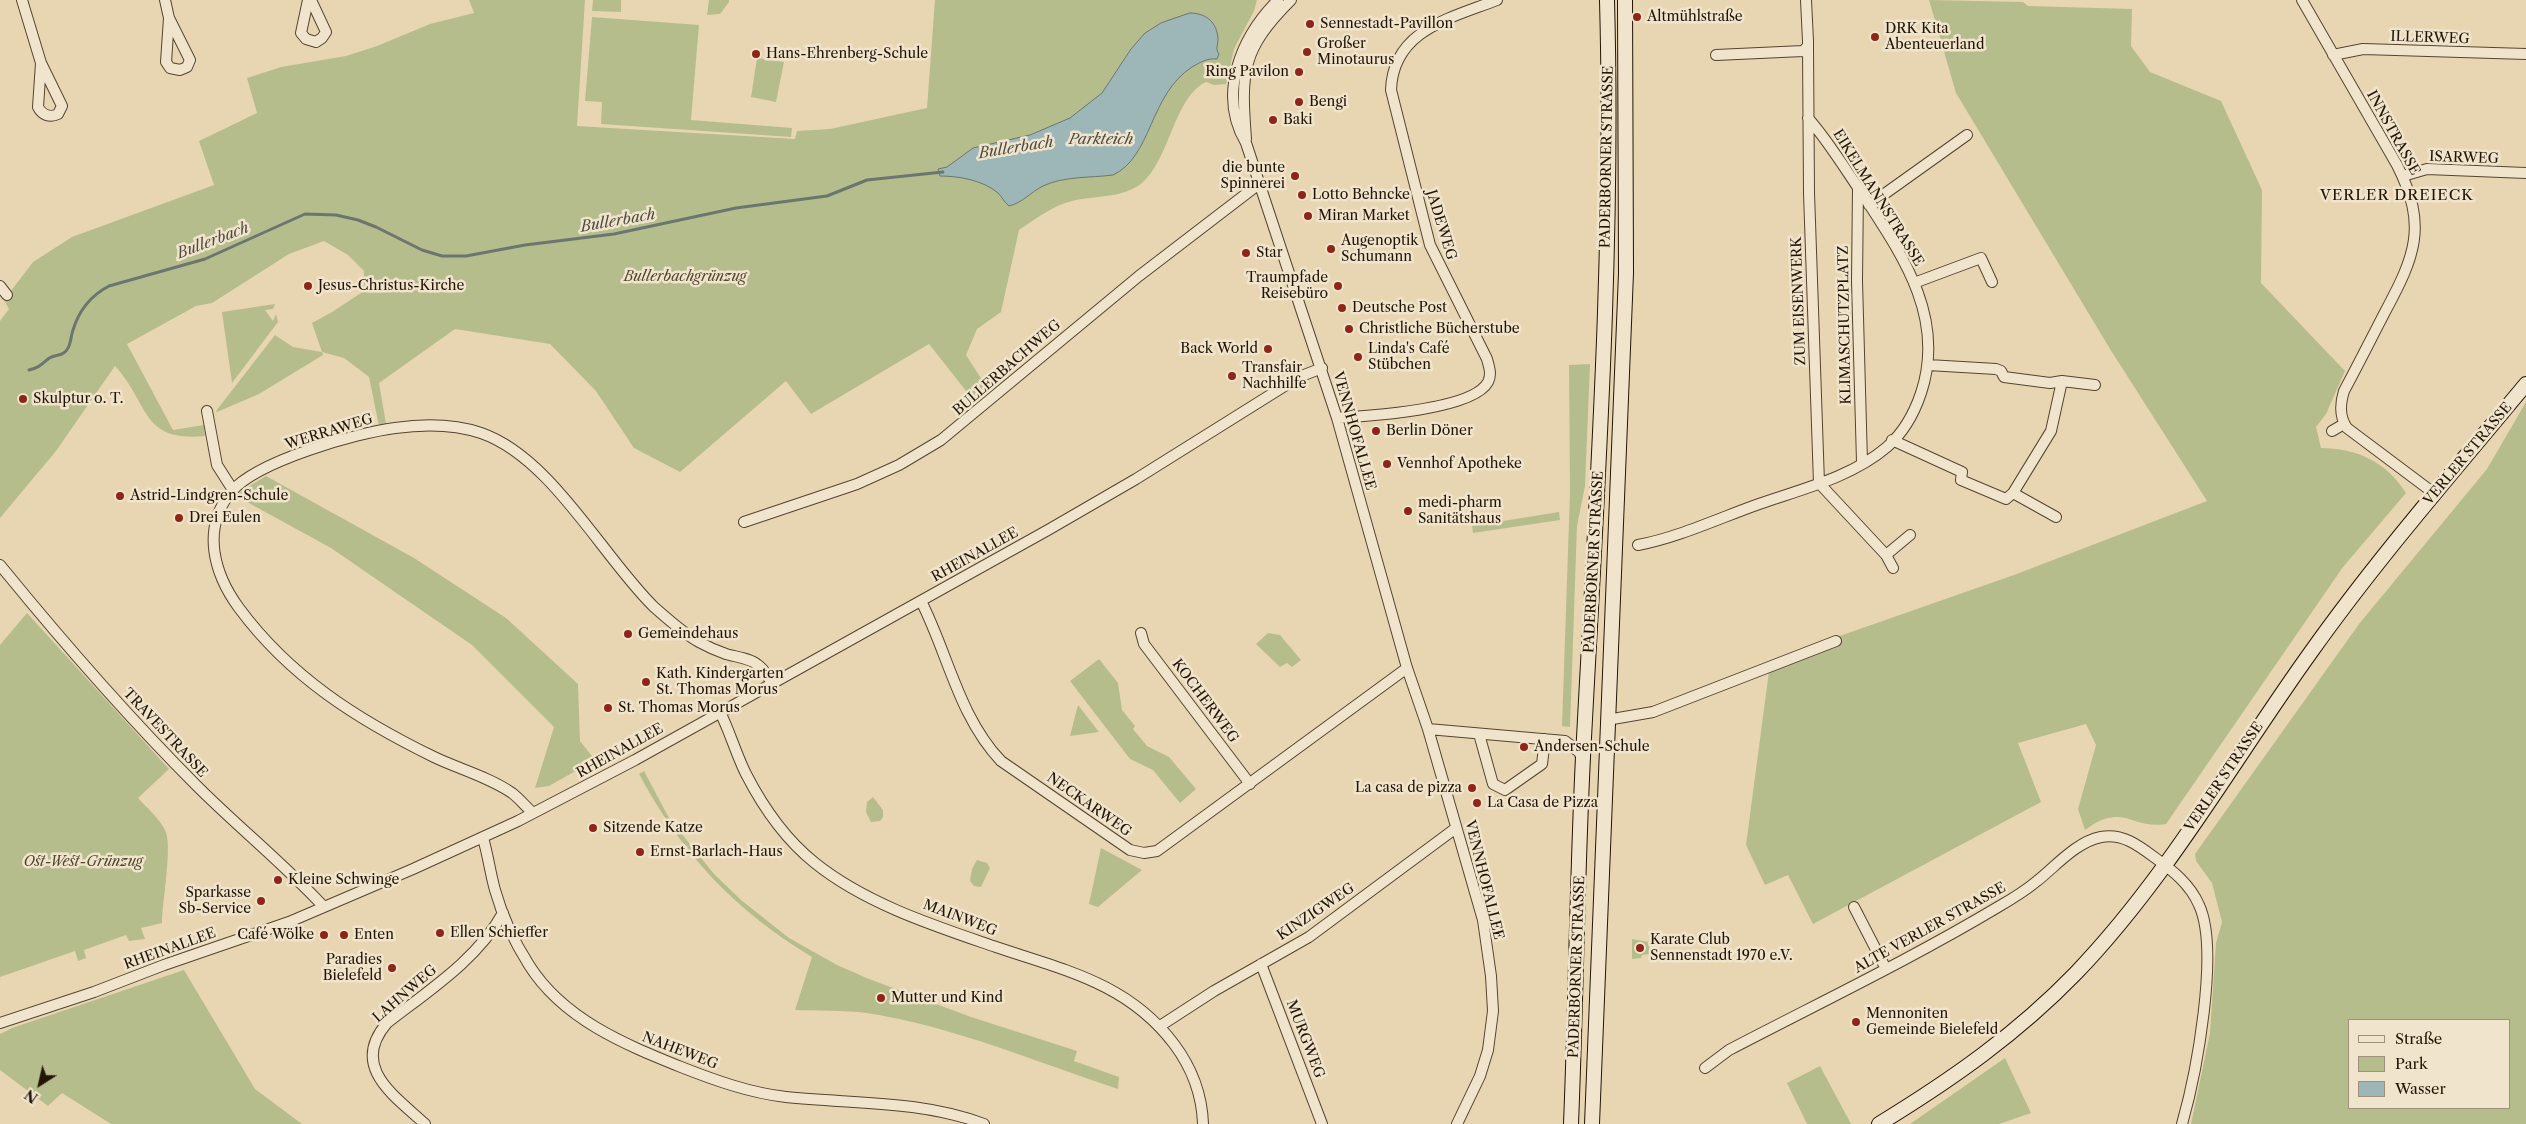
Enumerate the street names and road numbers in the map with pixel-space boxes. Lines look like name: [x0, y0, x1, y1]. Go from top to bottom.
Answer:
street label: ILLERWEG: [2390, 28, 2470, 48]
street label: PADERBORNER STRASSE: [1597, 66, 1617, 248]
street label: INNSTRASSE: [2363, 88, 2423, 178]
street label: EIKELMANNSTRASSE: [1829, 126, 1927, 270]
street label: ISARWEG: [2429, 148, 2499, 168]
street label: JADEWEG: [1422, 188, 1460, 262]
street label: ZUM EISENWERK: [1788, 236, 1810, 366]
street label: KLIMASCHUTZPLATZ: [1835, 245, 1855, 405]
street label: BULLERBACHWEG: [950, 317, 1064, 419]
street label: VENNHOFALLEE: [1329, 370, 1379, 492]
street label: VERLER STRASSE: [2420, 399, 2516, 509]
street label: WERRAWEG: [283, 411, 375, 453]
street label: PADERBORNER STRASSE: [1581, 470, 1607, 654]
street label: RHEINALLEE: [929, 524, 1021, 586]
street label: KOCHERWEG: [1168, 656, 1242, 746]
street label: TRAVESTRASSE: [119, 685, 211, 781]
street label: VERLER STRASSE: [2181, 719, 2267, 835]
street label: RHEINALLEE: [574, 720, 666, 782]
street label: NECKARWEG: [1044, 770, 1134, 840]
street label: VENNHOFALLEE: [1461, 819, 1507, 941]
street label: PADERBORNER STRASSE: [1565, 875, 1589, 1059]
street label: ALTE VERLER STRASSE: [1851, 879, 2009, 977]
street label: KINZIGWEG: [1274, 880, 1358, 944]
street label: MAINWEG: [921, 896, 999, 940]
street label: RHEINALLEE: [122, 925, 218, 973]
street label: LAHNWEG: [370, 962, 440, 1026]
street label: MURGWEG: [1282, 997, 1328, 1081]
street label: NAHEWEG: [640, 1029, 720, 1073]

